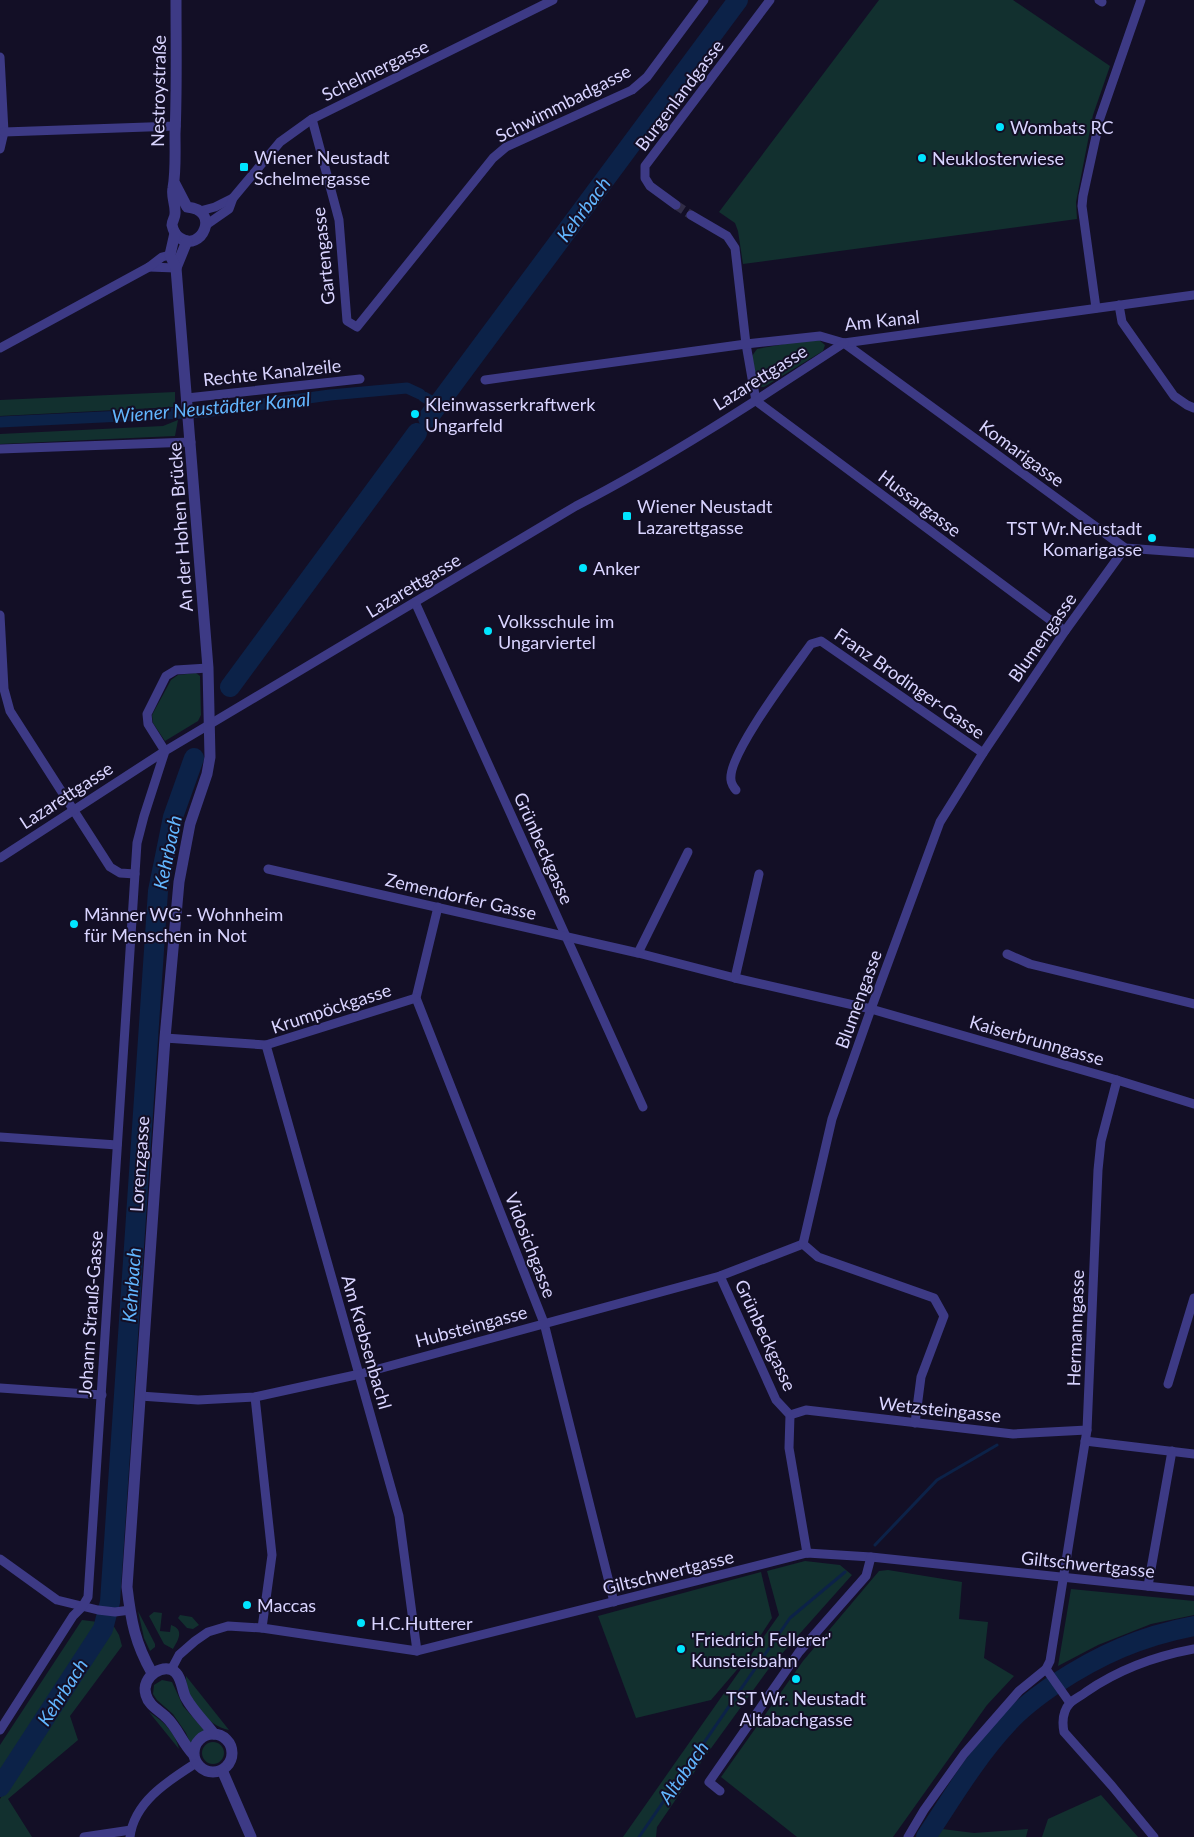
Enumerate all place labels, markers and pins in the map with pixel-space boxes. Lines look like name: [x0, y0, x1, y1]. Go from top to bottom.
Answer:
place label: Wombats RC: [1010, 116, 1114, 138]
marker: Wombats RC: [994, 121, 1006, 133]
place label: Wiener Neustadt Schelmergasse: [254, 146, 390, 189]
place label: Neuklosterwiese: [932, 147, 1064, 169]
marker: Neuklosterwiese: [916, 152, 928, 164]
marker: Wiener Neustadt Schelmergasse: [238, 161, 250, 173]
place label: Kleinwasserkraftwerk Ungarfeld: [425, 393, 596, 436]
marker: Kleinwasserkraftwerk Ungarfeld: [409, 408, 421, 420]
place label: Wiener Neustadt Lazarettgasse: [637, 495, 773, 538]
marker: Wiener Neustadt Lazarettgasse: [621, 510, 633, 522]
place label: TST Wr.Neustadt Komarigasse: [1007, 517, 1143, 560]
marker: TST Wr.Neustadt Komarigasse: [1146, 532, 1158, 544]
place label: Anker: [593, 557, 640, 579]
marker: Anker: [577, 562, 589, 574]
place label: Volksschule im Ungarviertel: [498, 610, 614, 653]
marker: Volksschule im Ungarviertel: [482, 625, 494, 637]
place label: Männer WG - Wohnheim für Menschen in Not: [84, 903, 283, 946]
marker: Männer WG - Wohnheim für Menschen in Not: [68, 918, 80, 930]
place label: Maccas: [257, 1594, 316, 1616]
marker: Maccas: [241, 1599, 253, 1611]
place label: H.C.Hutterer: [371, 1612, 473, 1634]
marker: H.C.Hutterer: [355, 1617, 367, 1629]
place label: 'Friedrich Fellerer' Kunsteisbahn: [691, 1628, 831, 1671]
marker: 'Friedrich Fellerer' Kunsteisbahn: [675, 1643, 687, 1655]
marker: TST Wr. Neustadt Altabachgasse: [790, 1673, 802, 1685]
place label: TST Wr. Neustadt Altabachgasse: [726, 1687, 867, 1730]

